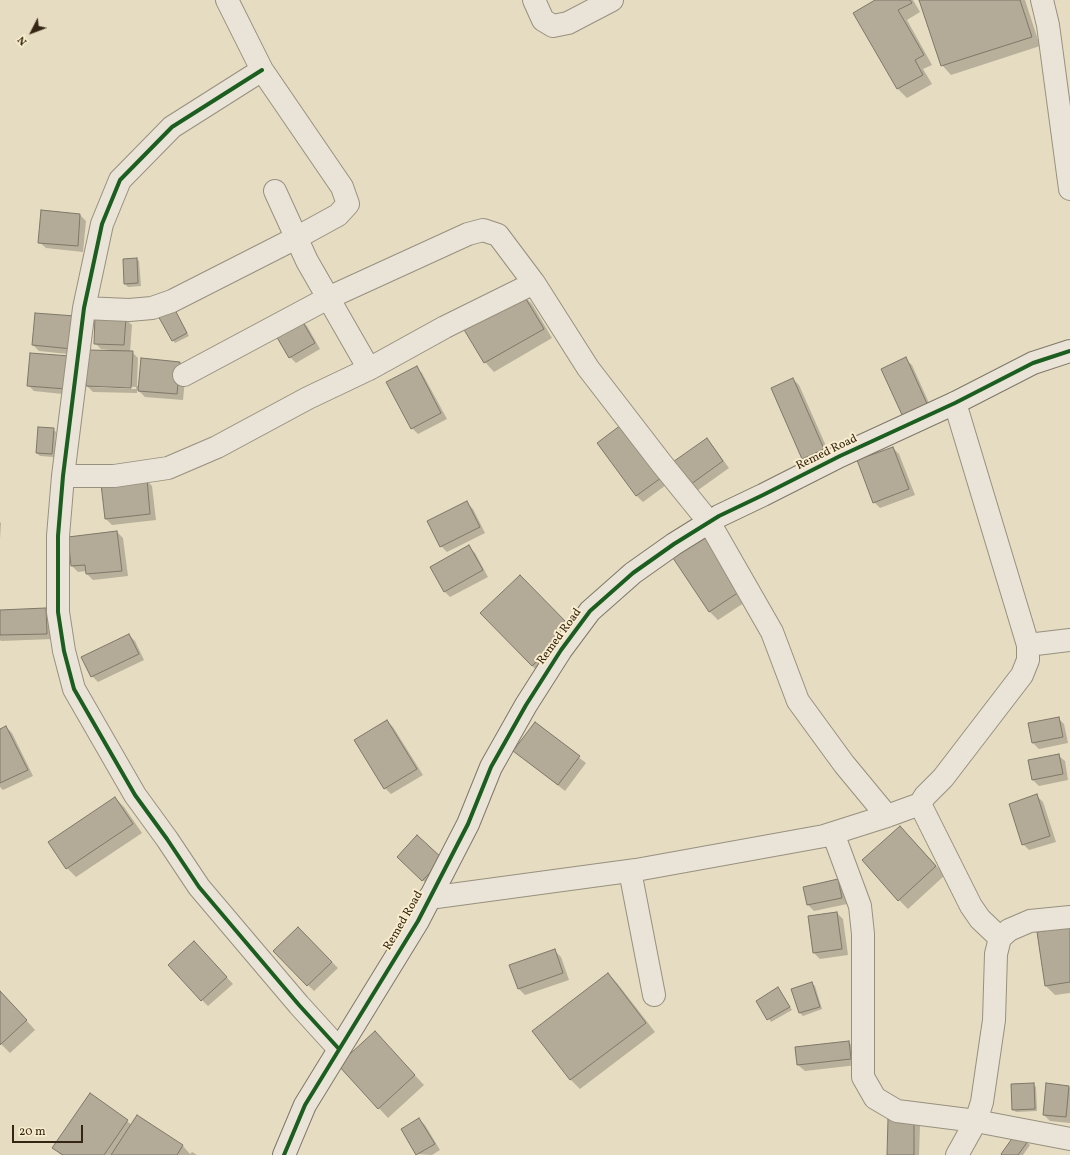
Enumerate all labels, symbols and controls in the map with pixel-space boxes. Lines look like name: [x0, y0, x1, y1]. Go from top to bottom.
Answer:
north arrow: [12, 12, 52, 52]
text: N: [14, 32, 31, 48]
street label: Remed Road: [794, 432, 860, 474]
street label: Remed Road: [535, 606, 585, 668]
street label: Remed Road: [381, 889, 427, 953]
scale bar: [14, 1117, 85, 1143]
text: 20 m: [19, 1124, 46, 1140]

